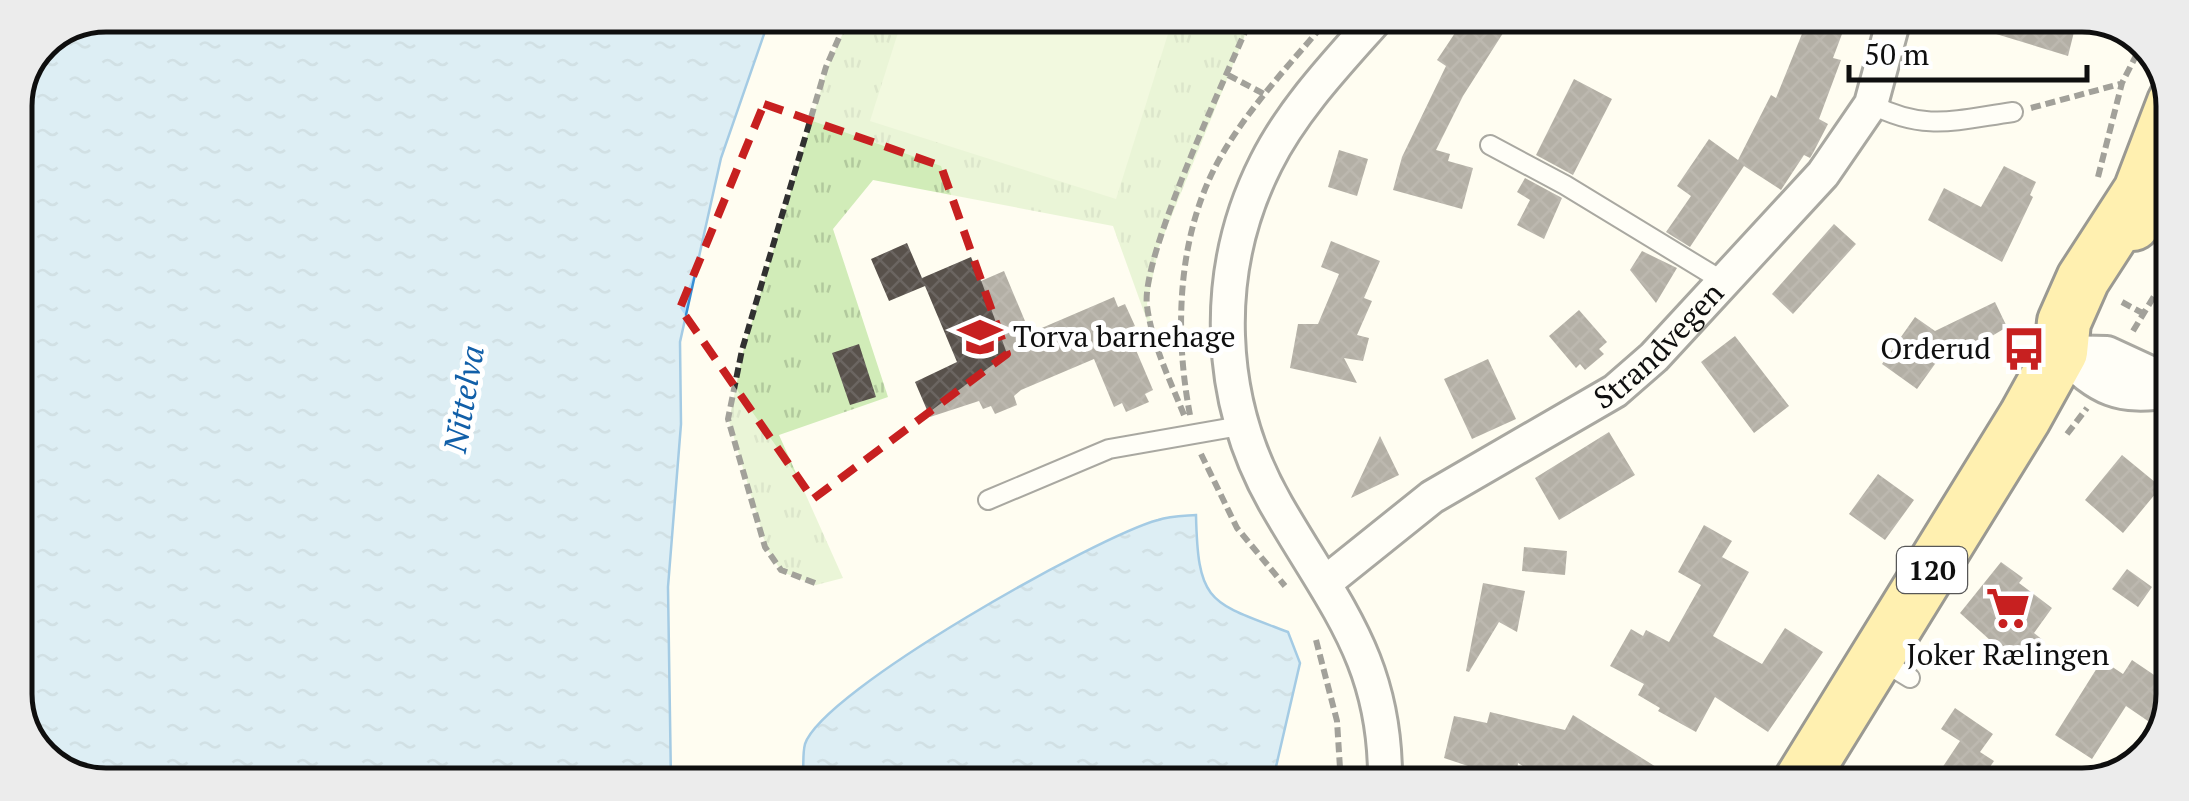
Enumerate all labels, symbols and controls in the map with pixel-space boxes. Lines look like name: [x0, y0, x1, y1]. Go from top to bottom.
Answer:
scale bar: [1849, 20, 2086, 82]
text: 50 m: [1864, 34, 1929, 74]
street label: Strandvegen: [1586, 273, 1732, 418]
school or university icon: Torva barnehage: [956, 313, 1004, 361]
place label: Torva barnehage: [1013, 316, 1236, 356]
bus stop icon: Orderud: [2000, 325, 2048, 373]
place label: Orderud: [1880, 328, 1991, 368]
water label: Nittelva: [433, 342, 493, 457]
road number: 120: [1897, 547, 1967, 593]
supermarket icon: Joker Rælingen: [1984, 584, 2032, 632]
place label: Joker Rælingen: [1907, 634, 2110, 674]

